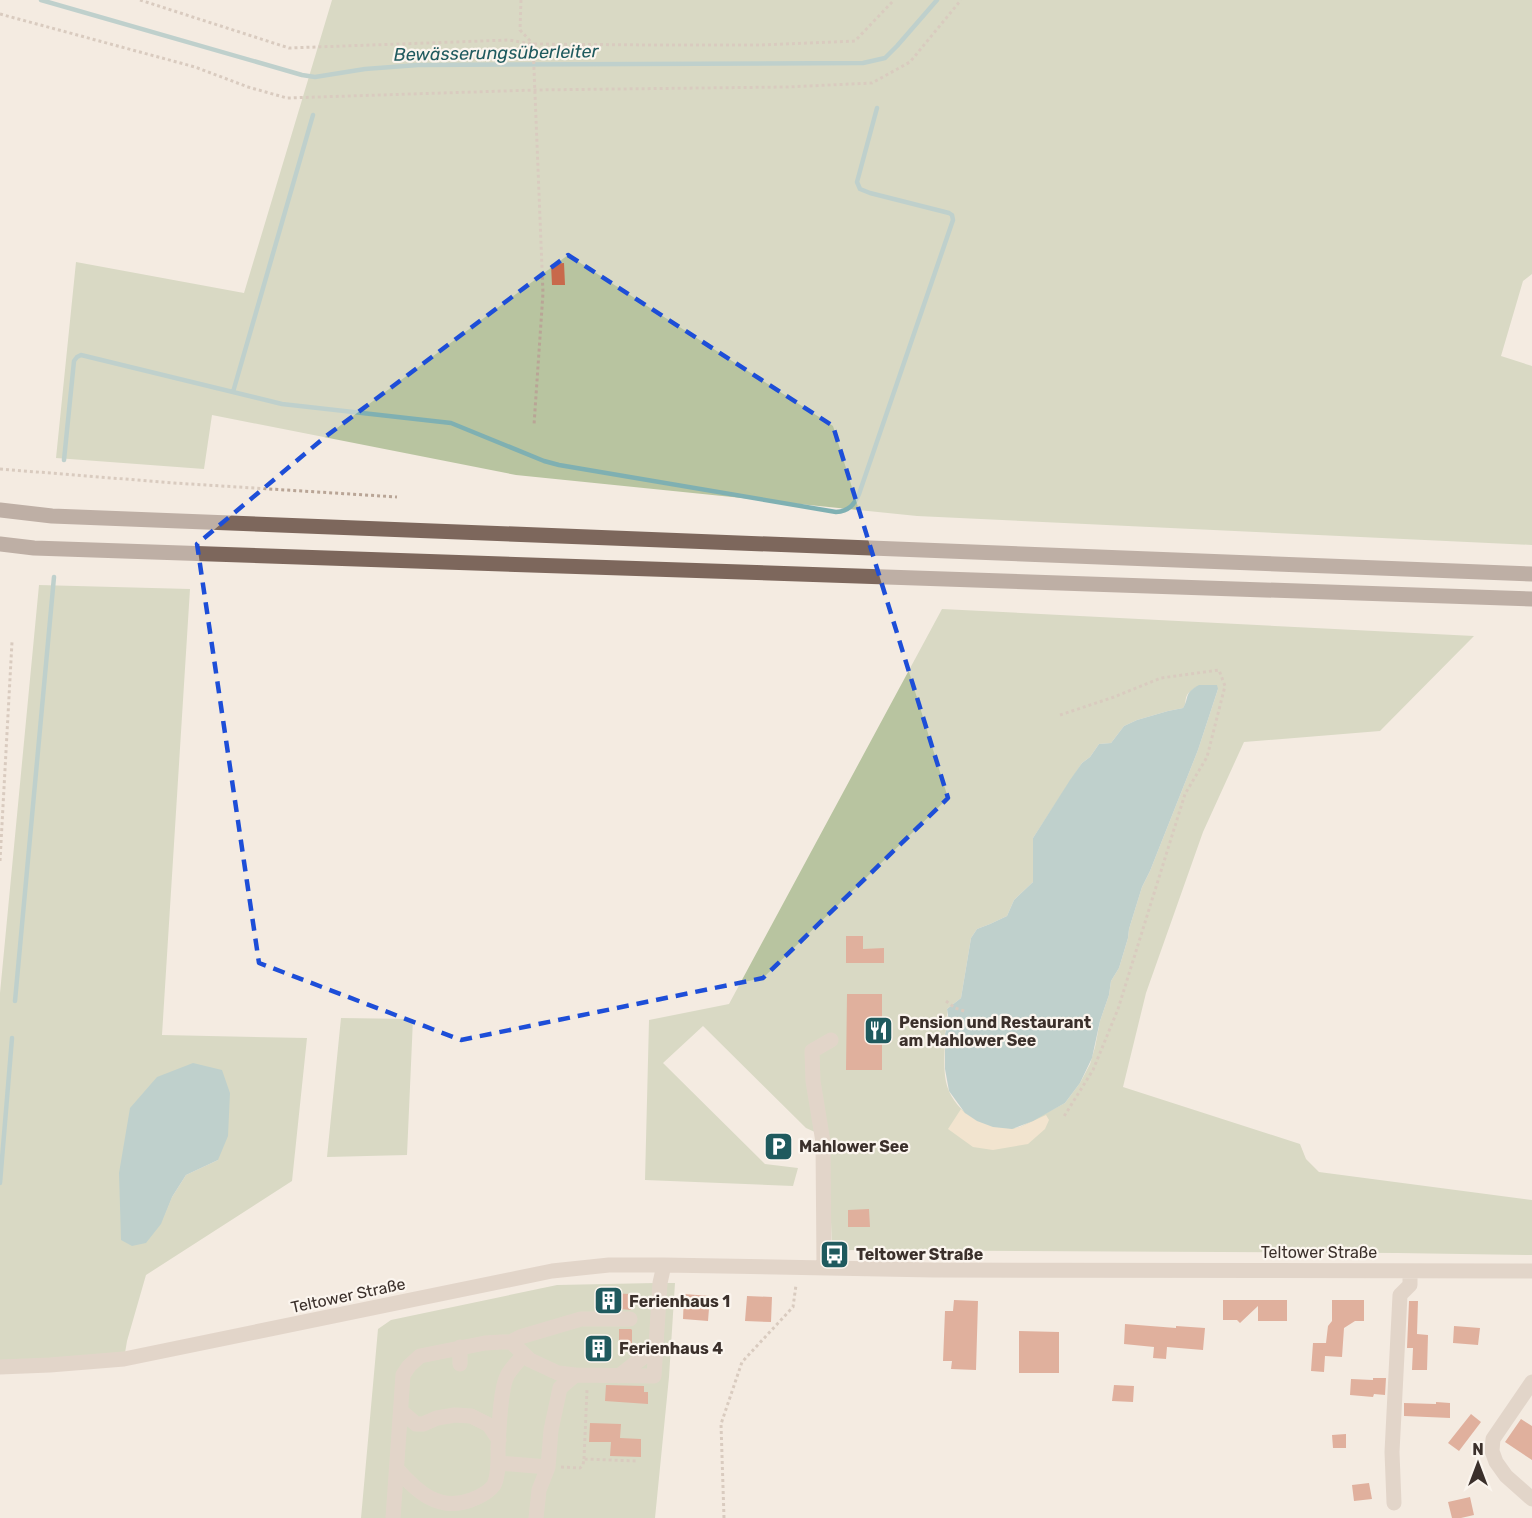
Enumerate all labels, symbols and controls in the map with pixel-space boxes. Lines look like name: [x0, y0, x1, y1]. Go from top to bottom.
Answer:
water label: Bewässerungsüberleiter: [393, 40, 600, 66]
place label: Pension und Restaurant am Mahlower See: [899, 1013, 1092, 1050]
restaurant icon: Pension und Restaurant am Mahlower See: [862, 1015, 894, 1047]
parking icon: Mahlower See: [762, 1130, 794, 1162]
place label: Mahlower See: [799, 1137, 909, 1156]
bus stop icon: Teltower Straße: [819, 1238, 851, 1270]
street label: Teltower Straße: [1261, 1243, 1377, 1262]
place label: Teltower Straße: [856, 1245, 983, 1264]
street label: Teltower Straße: [289, 1274, 407, 1317]
building icon: Ferienhaus 1: [592, 1285, 624, 1317]
place label: Ferienhaus 1: [629, 1292, 730, 1311]
building icon: Ferienhaus 4: [582, 1332, 614, 1364]
place label: Ferienhaus 4: [619, 1339, 723, 1358]
north arrow: [1448, 1434, 1508, 1494]
text: N: [1472, 1440, 1484, 1459]

